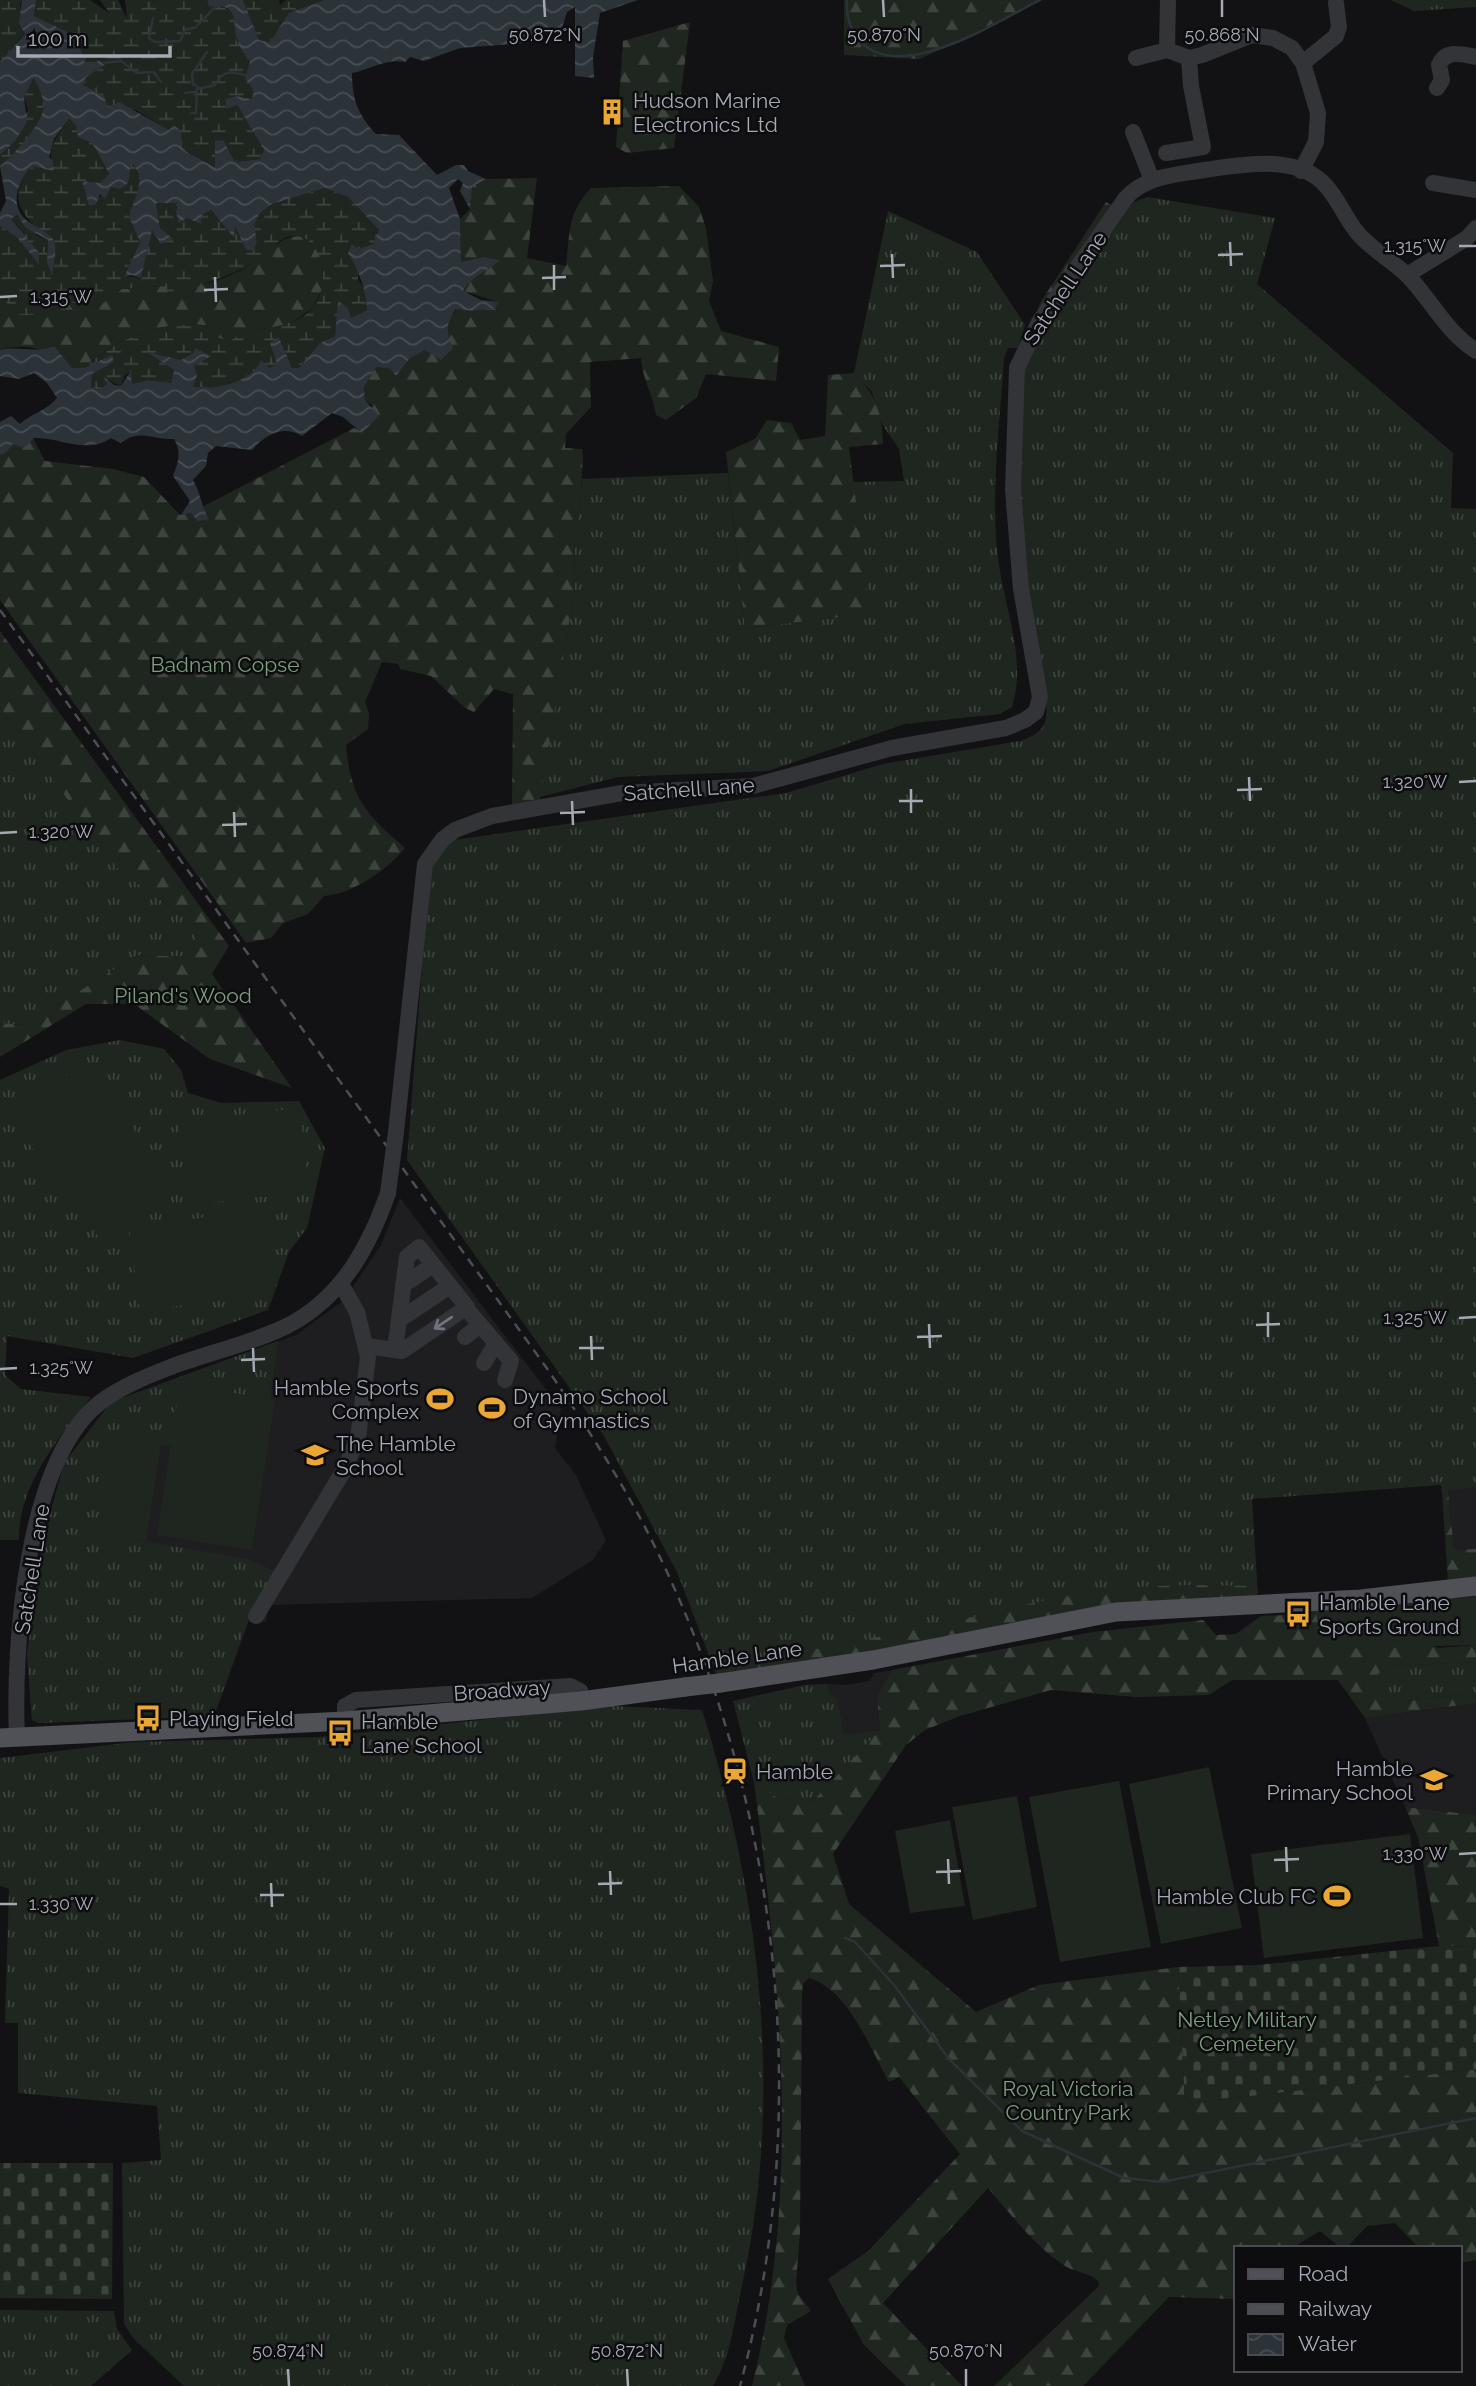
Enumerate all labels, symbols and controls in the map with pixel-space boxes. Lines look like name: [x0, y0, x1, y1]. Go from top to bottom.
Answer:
scale bar: [18, 14, 170, 58]
text: 50.872°N: [509, 24, 581, 45]
text: 50.870°N: [847, 24, 921, 45]
text: 50.868°N: [1184, 24, 1260, 45]
text: 100 m: [28, 26, 87, 51]
place label: Hudson Marine Electronics Ltd: [633, 88, 781, 137]
building icon: Hudson Marine Electronics Ltd: [597, 97, 627, 127]
street label: Satchell Lane: [1018, 227, 1112, 349]
text: 1.315°W: [1384, 235, 1446, 256]
text: 1.315°W: [30, 286, 92, 307]
park label: Badnam Copse: [150, 652, 300, 677]
text: 1.320°W: [1383, 771, 1447, 792]
street label: Satchell Lane: [623, 772, 755, 806]
text: 1.320°W: [29, 821, 93, 842]
park label: Piland's Wood: [114, 983, 252, 1008]
text: 1.325°W: [1383, 1307, 1447, 1328]
one-way arrow: [434, 1316, 453, 1330]
text: 1.325°W: [29, 1357, 93, 1378]
place label: Hamble Sports Complex: [274, 1375, 419, 1424]
sports icon: Hamble Sports Complex: [425, 1384, 455, 1414]
place label: Dynamo School of Gymnastics: [513, 1384, 668, 1433]
sports icon: Dynamo School of Gymnastics: [477, 1393, 507, 1423]
place label: The Hamble School: [336, 1431, 456, 1480]
school or university icon: The Hamble School: [300, 1440, 330, 1470]
street label: Satchell Lane: [9, 1502, 55, 1636]
place label: Hamble Lane Sports Ground: [1319, 1590, 1459, 1639]
bus stop icon: Hamble Lane Sports Ground: [1283, 1599, 1313, 1629]
street label: Hamble Lane: [671, 1636, 803, 1678]
street label: Broadway: [453, 1674, 551, 1706]
bus stop icon: Playing Field: [133, 1703, 163, 1733]
place label: Playing Field: [169, 1706, 293, 1731]
place label: Hamble Lane School: [361, 1709, 482, 1758]
bus stop icon: Hamble Lane School: [325, 1718, 355, 1748]
station icon: Hamble: [720, 1756, 750, 1786]
place label: Hamble Primary School: [1266, 1756, 1413, 1805]
place label: Hamble: [756, 1759, 833, 1784]
school or university icon: Hamble Primary School: [1419, 1765, 1449, 1795]
text: 1.330°W: [1383, 1843, 1447, 1864]
sports icon: Hamble Club FC: [1322, 1881, 1352, 1911]
place label: Hamble Club FC: [1156, 1884, 1316, 1909]
text: 1.330°W: [29, 1893, 93, 1914]
park label: Netley Military Cemetery: [1177, 2007, 1317, 2056]
park label: Royal Victoria Country Park: [1003, 2076, 1133, 2125]
legend: [1234, 2246, 1462, 2372]
text: Road: [1298, 2261, 1348, 2286]
text: Railway: [1298, 2296, 1372, 2321]
text: Water: [1298, 2331, 1357, 2356]
text: 50.874°N: [252, 2340, 324, 2361]
text: 50.872°N: [591, 2340, 663, 2361]
text: 50.870°N: [929, 2340, 1003, 2361]

